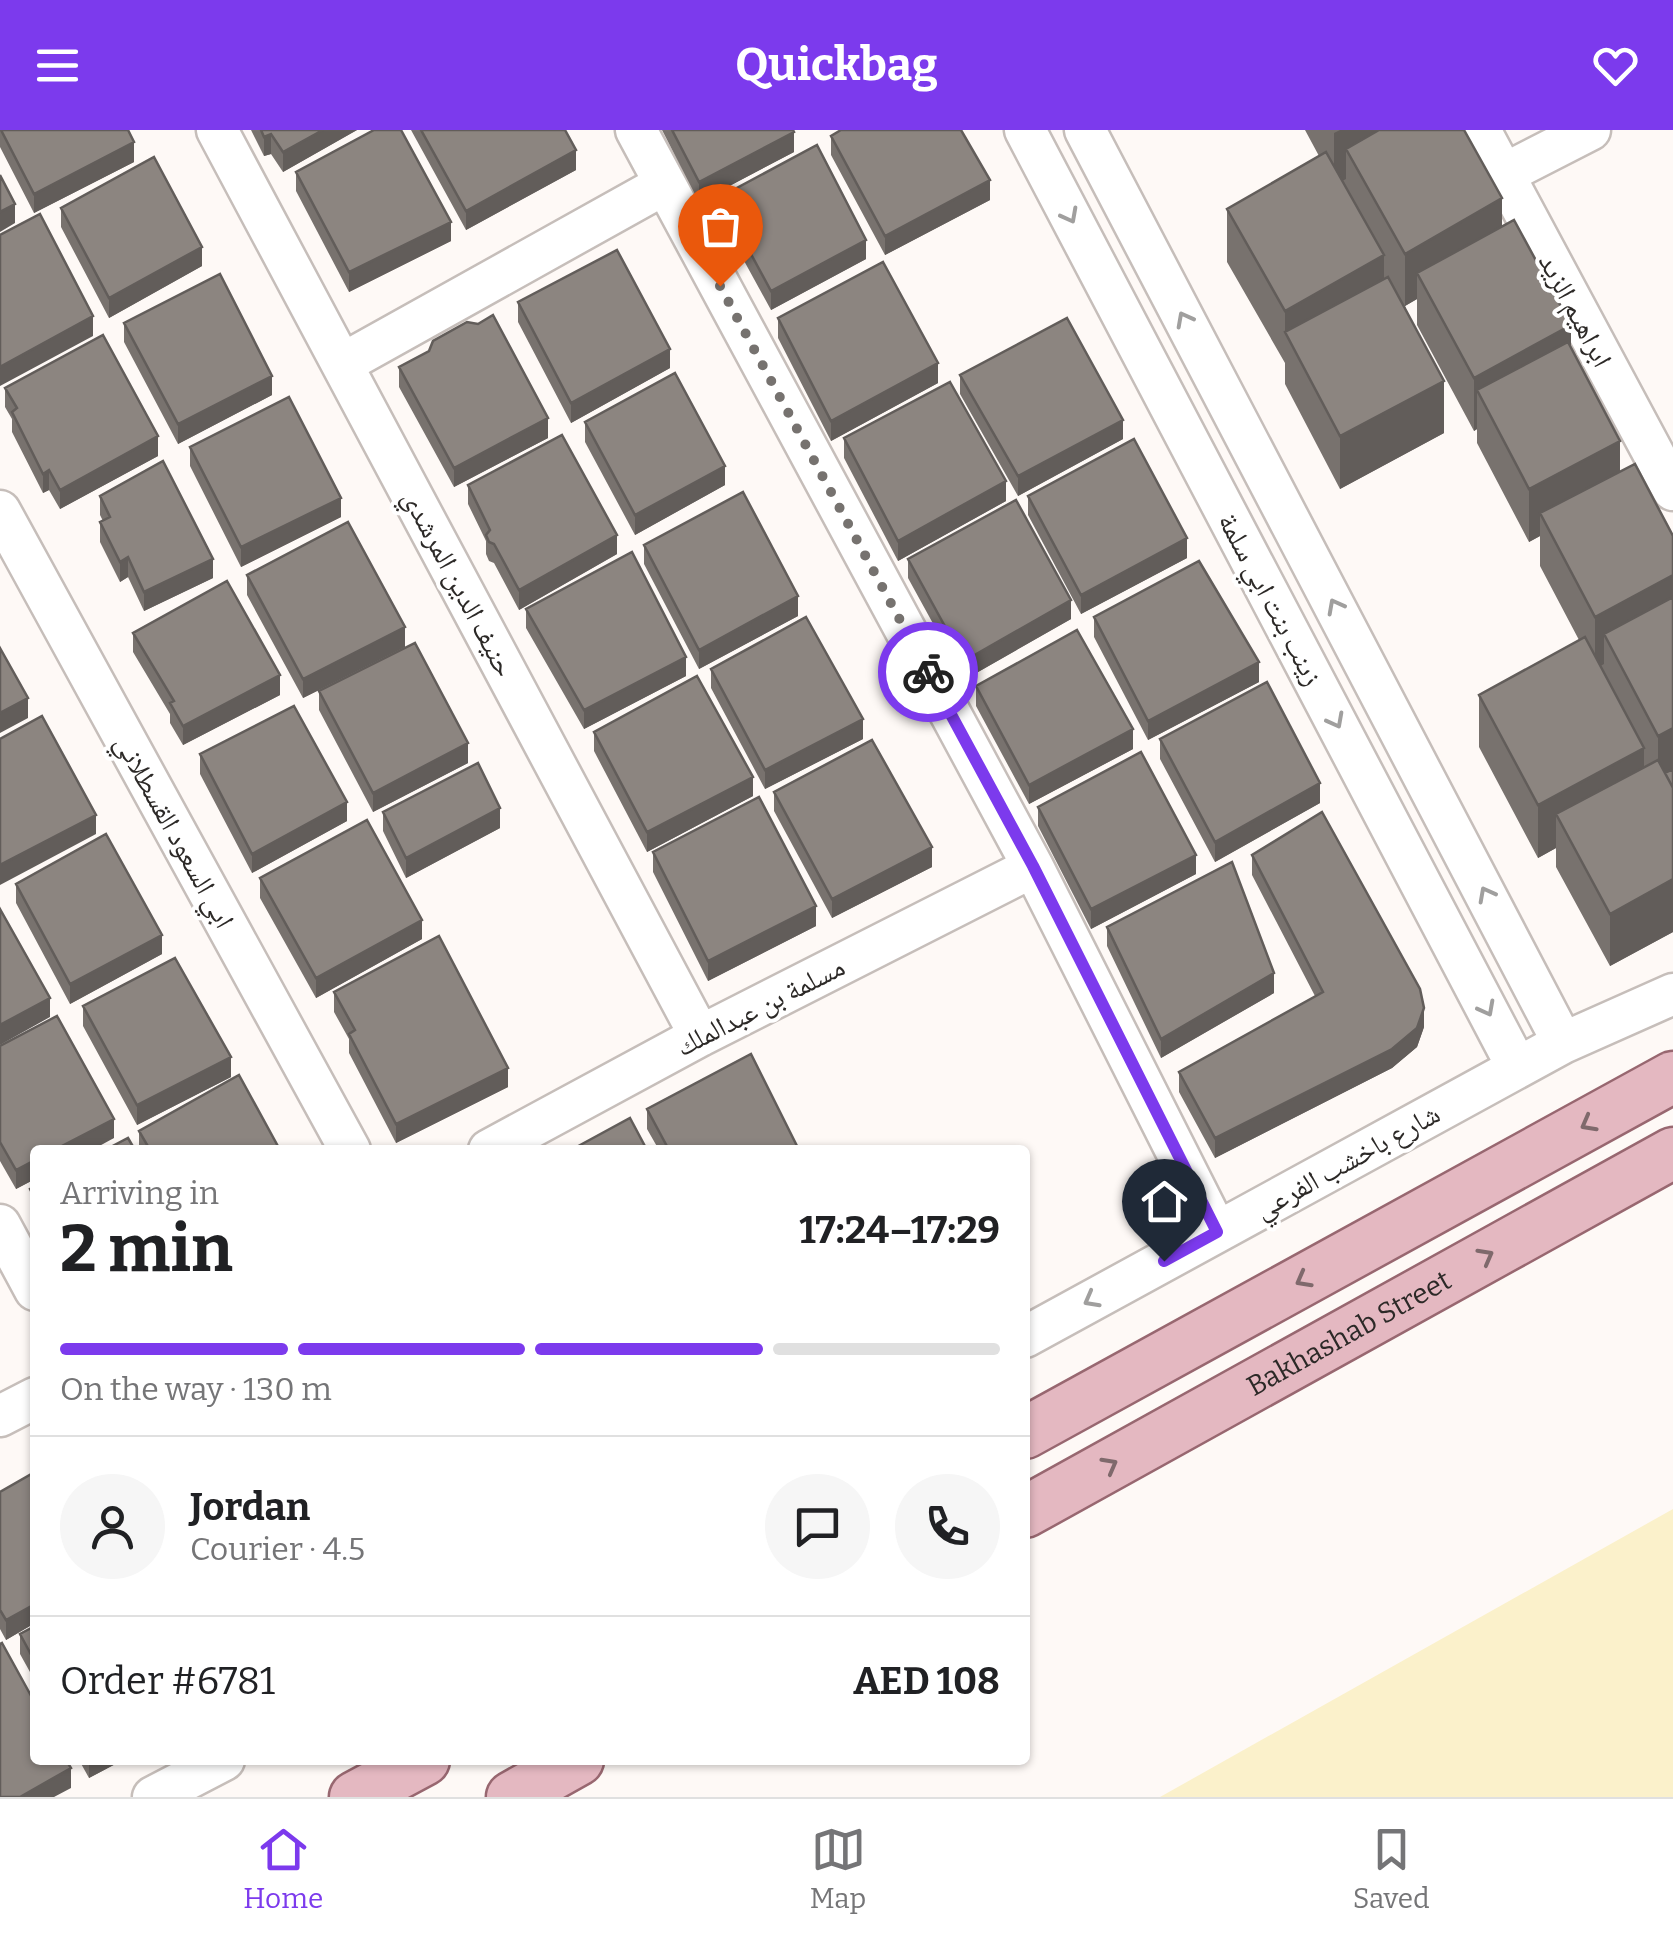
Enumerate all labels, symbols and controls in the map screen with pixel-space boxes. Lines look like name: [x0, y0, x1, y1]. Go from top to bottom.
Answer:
icon: menu: [30, 38, 85, 93]
text: Quickbag: [735, 38, 938, 92]
icon: heart: [1588, 38, 1643, 93]
pin: [678, 184, 763, 287]
icon: bag: [693, 199, 748, 254]
one-way arrow: [1058, 206, 1078, 224]
street label: ابراهيم الزيد: [1530, 248, 1619, 374]
one-way arrow: [1177, 311, 1196, 329]
street label: حنيف الدين المرشدي: [390, 484, 522, 685]
street label: زينب بنت ابي سلمة: [1206, 508, 1330, 694]
one-way arrow: [1328, 599, 1347, 617]
courier: [878, 622, 978, 722]
icon: bike: [901, 645, 956, 700]
one-way arrow: [1323, 710, 1343, 728]
street label: ابي السعود القسطلاني: [102, 729, 241, 937]
one-way arrow: [1479, 887, 1498, 905]
street label: مسلمة بن عبدالملك: [670, 950, 851, 1064]
one-way arrow: [1475, 998, 1494, 1016]
street label: شارع باخشب الفرعي: [1249, 1097, 1449, 1231]
one-way arrow: [1580, 1111, 1598, 1131]
pin: [1122, 1159, 1207, 1262]
text: Arriving in: [60, 1174, 219, 1212]
icon: home: [1137, 1174, 1192, 1229]
text: 17:24–17:29: [799, 1207, 1000, 1253]
text: 2 min: [60, 1210, 233, 1288]
one-way arrow: [1476, 1249, 1494, 1269]
street label: Bakhashab Street: [1241, 1263, 1457, 1403]
one-way arrow: [1295, 1268, 1313, 1288]
one-way arrow: [1084, 1288, 1102, 1307]
text: On the way · 130 m: [60, 1370, 332, 1408]
one-way arrow: [1100, 1457, 1118, 1477]
button: person: [60, 1474, 165, 1579]
button: chat: [765, 1474, 870, 1579]
button: phone: [895, 1474, 1000, 1579]
text: Jordan: [190, 1484, 310, 1530]
text: Courier · 4.5: [190, 1530, 365, 1568]
text: Order #6781: [60, 1658, 275, 1704]
text: AED 108: [853, 1658, 1000, 1704]
tab: Home: [243, 1822, 323, 1915]
tab: Map: [810, 1822, 866, 1915]
tab: Saved: [1353, 1822, 1430, 1915]

